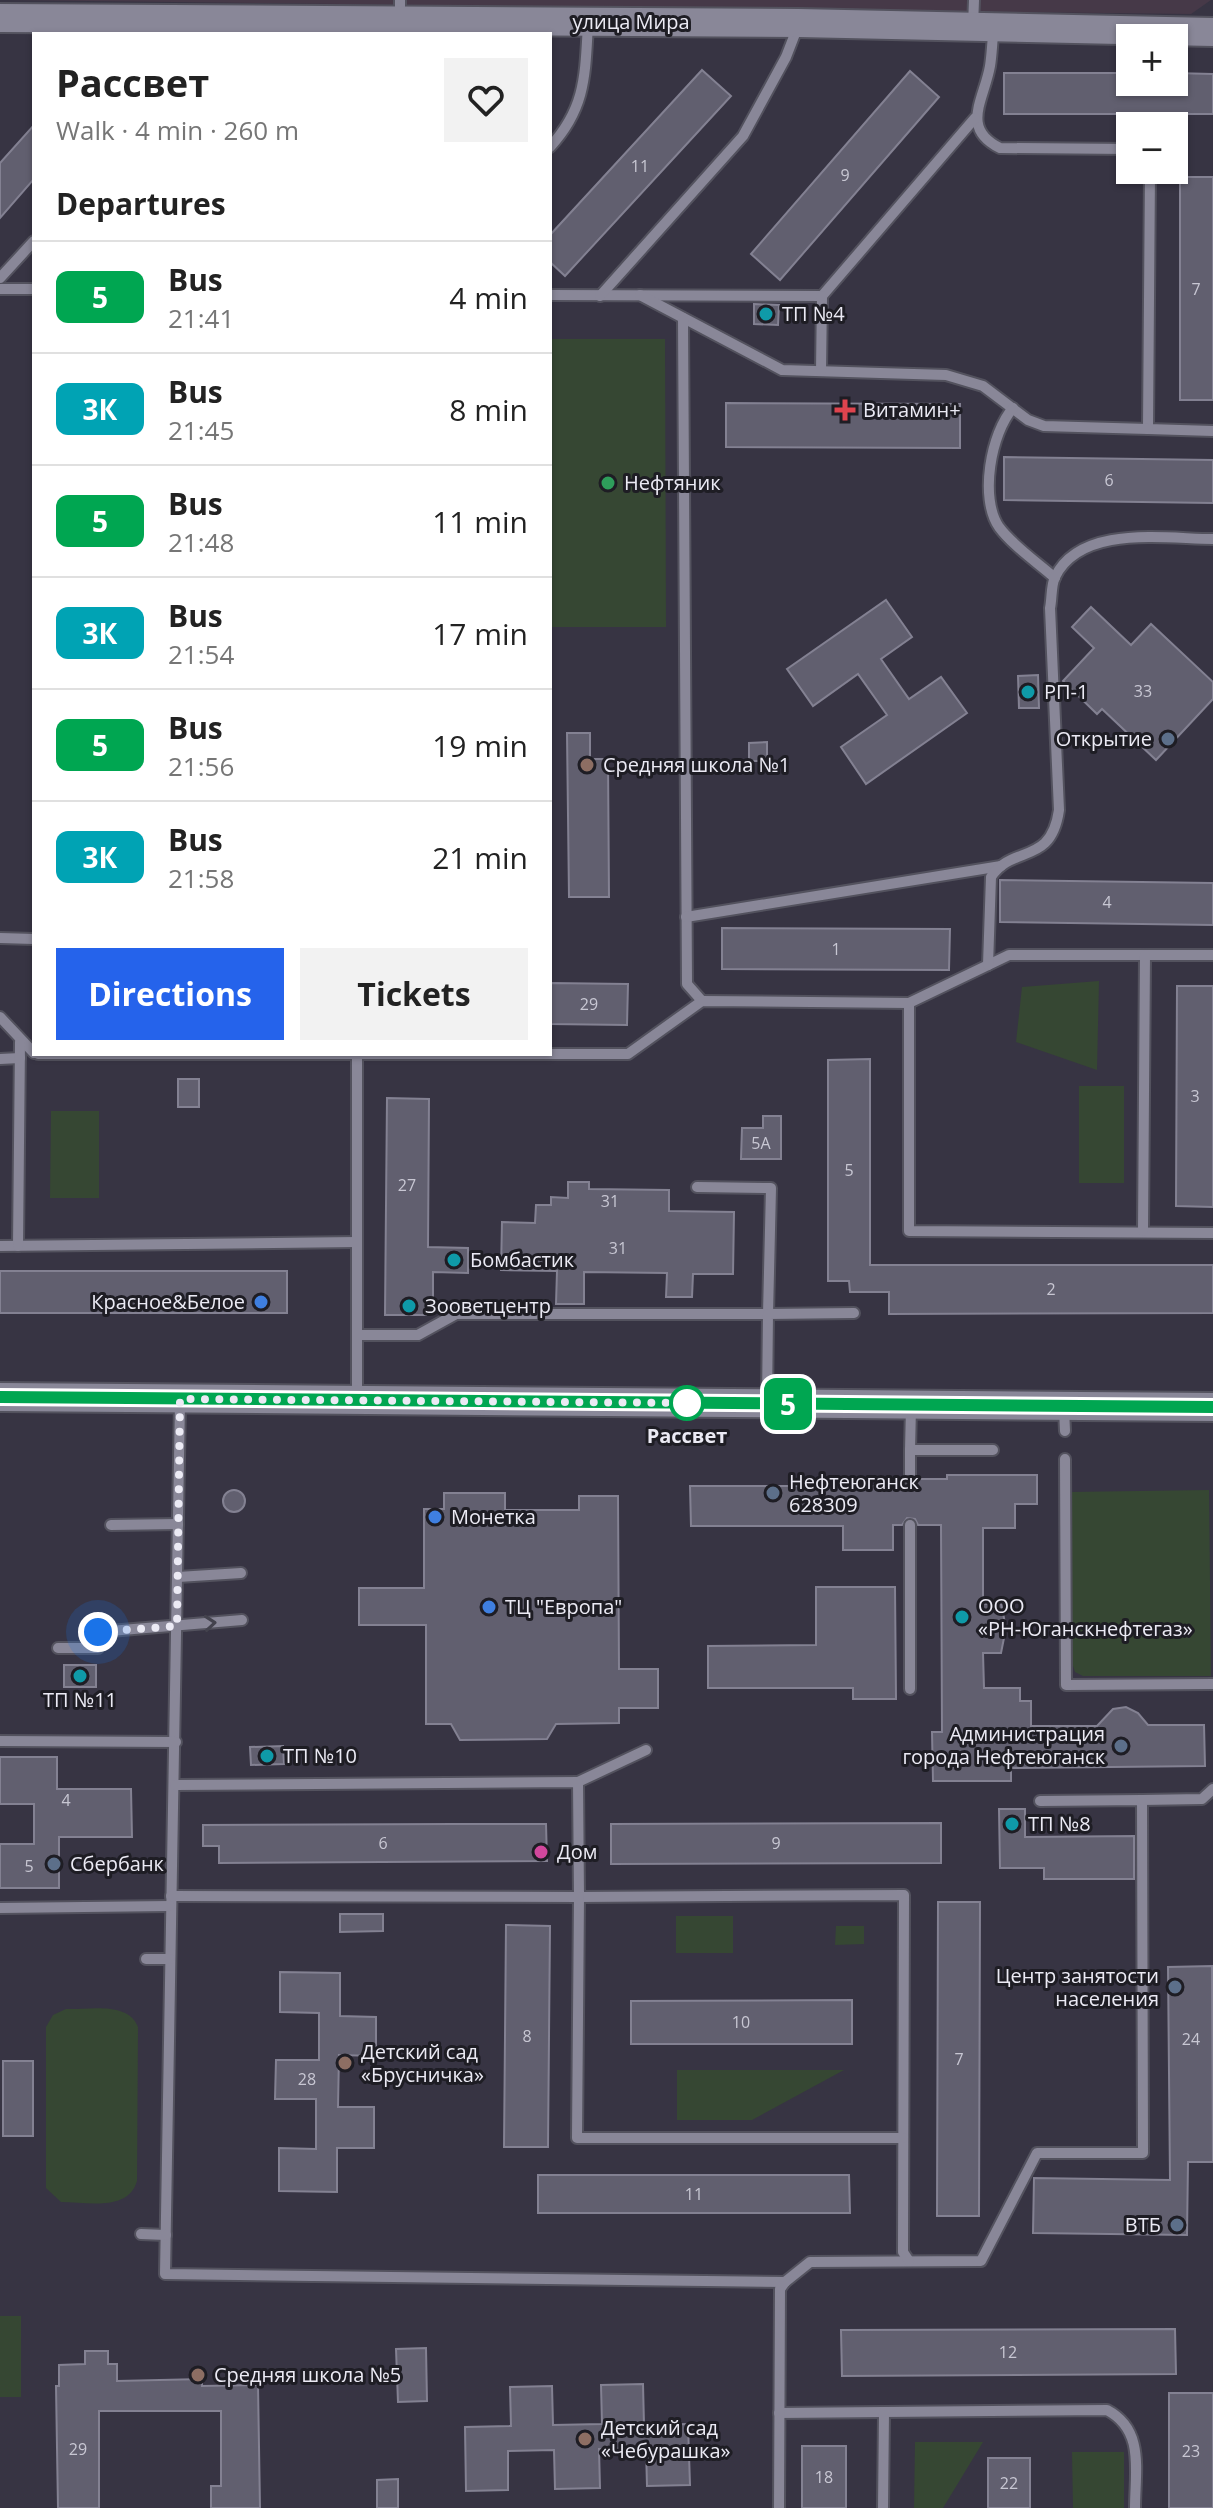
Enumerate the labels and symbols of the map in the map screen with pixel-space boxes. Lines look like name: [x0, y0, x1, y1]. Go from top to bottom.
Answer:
street label: улица Мира: [572, 8, 690, 35]
house number: 11: [631, 155, 649, 177]
house number: 9: [840, 164, 850, 186]
house number: 7: [1191, 278, 1201, 300]
place label: ТП №4: [782, 300, 845, 327]
marker: ТП №4: [757, 305, 775, 323]
place label: Витамин+: [863, 396, 961, 423]
marker: Витамин+: [834, 399, 856, 421]
place label: Нефтяник: [624, 469, 721, 496]
house number: 6: [1104, 469, 1114, 491]
marker: Нефтяник: [599, 474, 617, 492]
place label: РП-1: [1044, 678, 1088, 705]
house number: 33: [1134, 680, 1152, 702]
marker: РП-1: [1019, 683, 1037, 701]
place label: Открытие: [1056, 725, 1152, 752]
marker: Открытие: [1159, 730, 1177, 748]
place label: Средняя школа №1: [603, 751, 790, 778]
marker: Средняя школа №1: [578, 756, 596, 774]
house number: 4: [1102, 891, 1112, 913]
house number: 1: [831, 938, 841, 960]
house number: 29: [580, 993, 598, 1015]
house number: 3: [1190, 1085, 1200, 1107]
house number: 5А: [751, 1132, 772, 1154]
house number: 5: [844, 1159, 854, 1181]
house number: 27: [398, 1174, 416, 1196]
house number: 31: [601, 1190, 619, 1212]
house number: 31: [609, 1237, 627, 1259]
place label: Бомбастик: [470, 1246, 575, 1273]
marker: Бомбастик: [445, 1251, 463, 1269]
house number: 2: [1046, 1278, 1056, 1300]
place label: Красное&Белое: [91, 1288, 245, 1315]
place label: Зооветцентр: [425, 1292, 551, 1319]
marker: Красное&Белое: [252, 1293, 270, 1311]
marker: Зооветцентр: [400, 1297, 418, 1315]
line badge: 5: [762, 1378, 814, 1430]
marker: Рассвет: [670, 1386, 704, 1420]
place label: Рассвет: [647, 1422, 727, 1449]
place label: Нефтеюганск 628309: [789, 1468, 919, 1518]
marker: Нефтеюганск 628309: [764, 1484, 782, 1502]
place label: Монетка: [451, 1503, 536, 1530]
marker: Монетка: [426, 1508, 444, 1526]
place label: ООО «РН-Юганскнефтегаз»: [978, 1592, 1193, 1642]
place label: ТЦ "Европа": [505, 1593, 622, 1620]
marker: ТЦ "Европа": [480, 1598, 498, 1616]
marker: ООО «РН-Юганскнефтегаз»: [953, 1608, 971, 1626]
your location: [78, 1612, 118, 1652]
one-way arrow: [204, 1615, 217, 1632]
marker: ТП №11: [71, 1667, 89, 1685]
place label: ТП №11: [43, 1686, 117, 1713]
place label: Администрация города Нефтеюганск: [902, 1720, 1106, 1770]
marker: Администрация города Нефтеюганск: [1112, 1737, 1130, 1755]
place label: ТП №10: [283, 1742, 357, 1769]
marker: ТП №10: [258, 1747, 276, 1765]
house number: 4: [61, 1789, 71, 1811]
place label: ТП №8: [1028, 1810, 1091, 1837]
marker: ТП №8: [1003, 1815, 1021, 1833]
house number: 6: [378, 1832, 388, 1854]
house number: 9: [771, 1832, 781, 1854]
place label: Дом: [557, 1838, 597, 1865]
marker: Дом: [532, 1843, 550, 1861]
place label: Сбербанк: [70, 1850, 165, 1877]
house number: 5: [24, 1855, 34, 1877]
marker: Сбербанк: [45, 1855, 63, 1873]
place label: Центр занятости населения: [996, 1962, 1159, 2012]
marker: Центр занятости населения: [1166, 1978, 1184, 1996]
house number: 10: [732, 2011, 750, 2033]
house number: 8: [522, 2025, 532, 2047]
house number: 24: [1182, 2028, 1200, 2050]
place label: Детский сад «Брусничка»: [361, 2038, 484, 2088]
house number: 7: [954, 2048, 964, 2070]
marker: Детский сад «Брусничка»: [336, 2054, 354, 2072]
house number: 28: [298, 2068, 316, 2090]
house number: 11: [685, 2183, 703, 2205]
place label: ВТБ: [1125, 2211, 1161, 2238]
marker: ВТБ: [1168, 2216, 1186, 2234]
house number: 12: [999, 2341, 1017, 2363]
place label: Средняя школа №5: [214, 2361, 401, 2388]
marker: Средняя школа №5: [189, 2366, 207, 2384]
place label: Детский сад «Чебурашка»: [601, 2414, 731, 2464]
marker: Детский сад «Чебурашка»: [576, 2430, 594, 2448]
house number: 29: [69, 2438, 87, 2460]
house number: 23: [1182, 2440, 1200, 2462]
house number: 18: [815, 2466, 833, 2488]
house number: 22: [1000, 2472, 1018, 2494]

